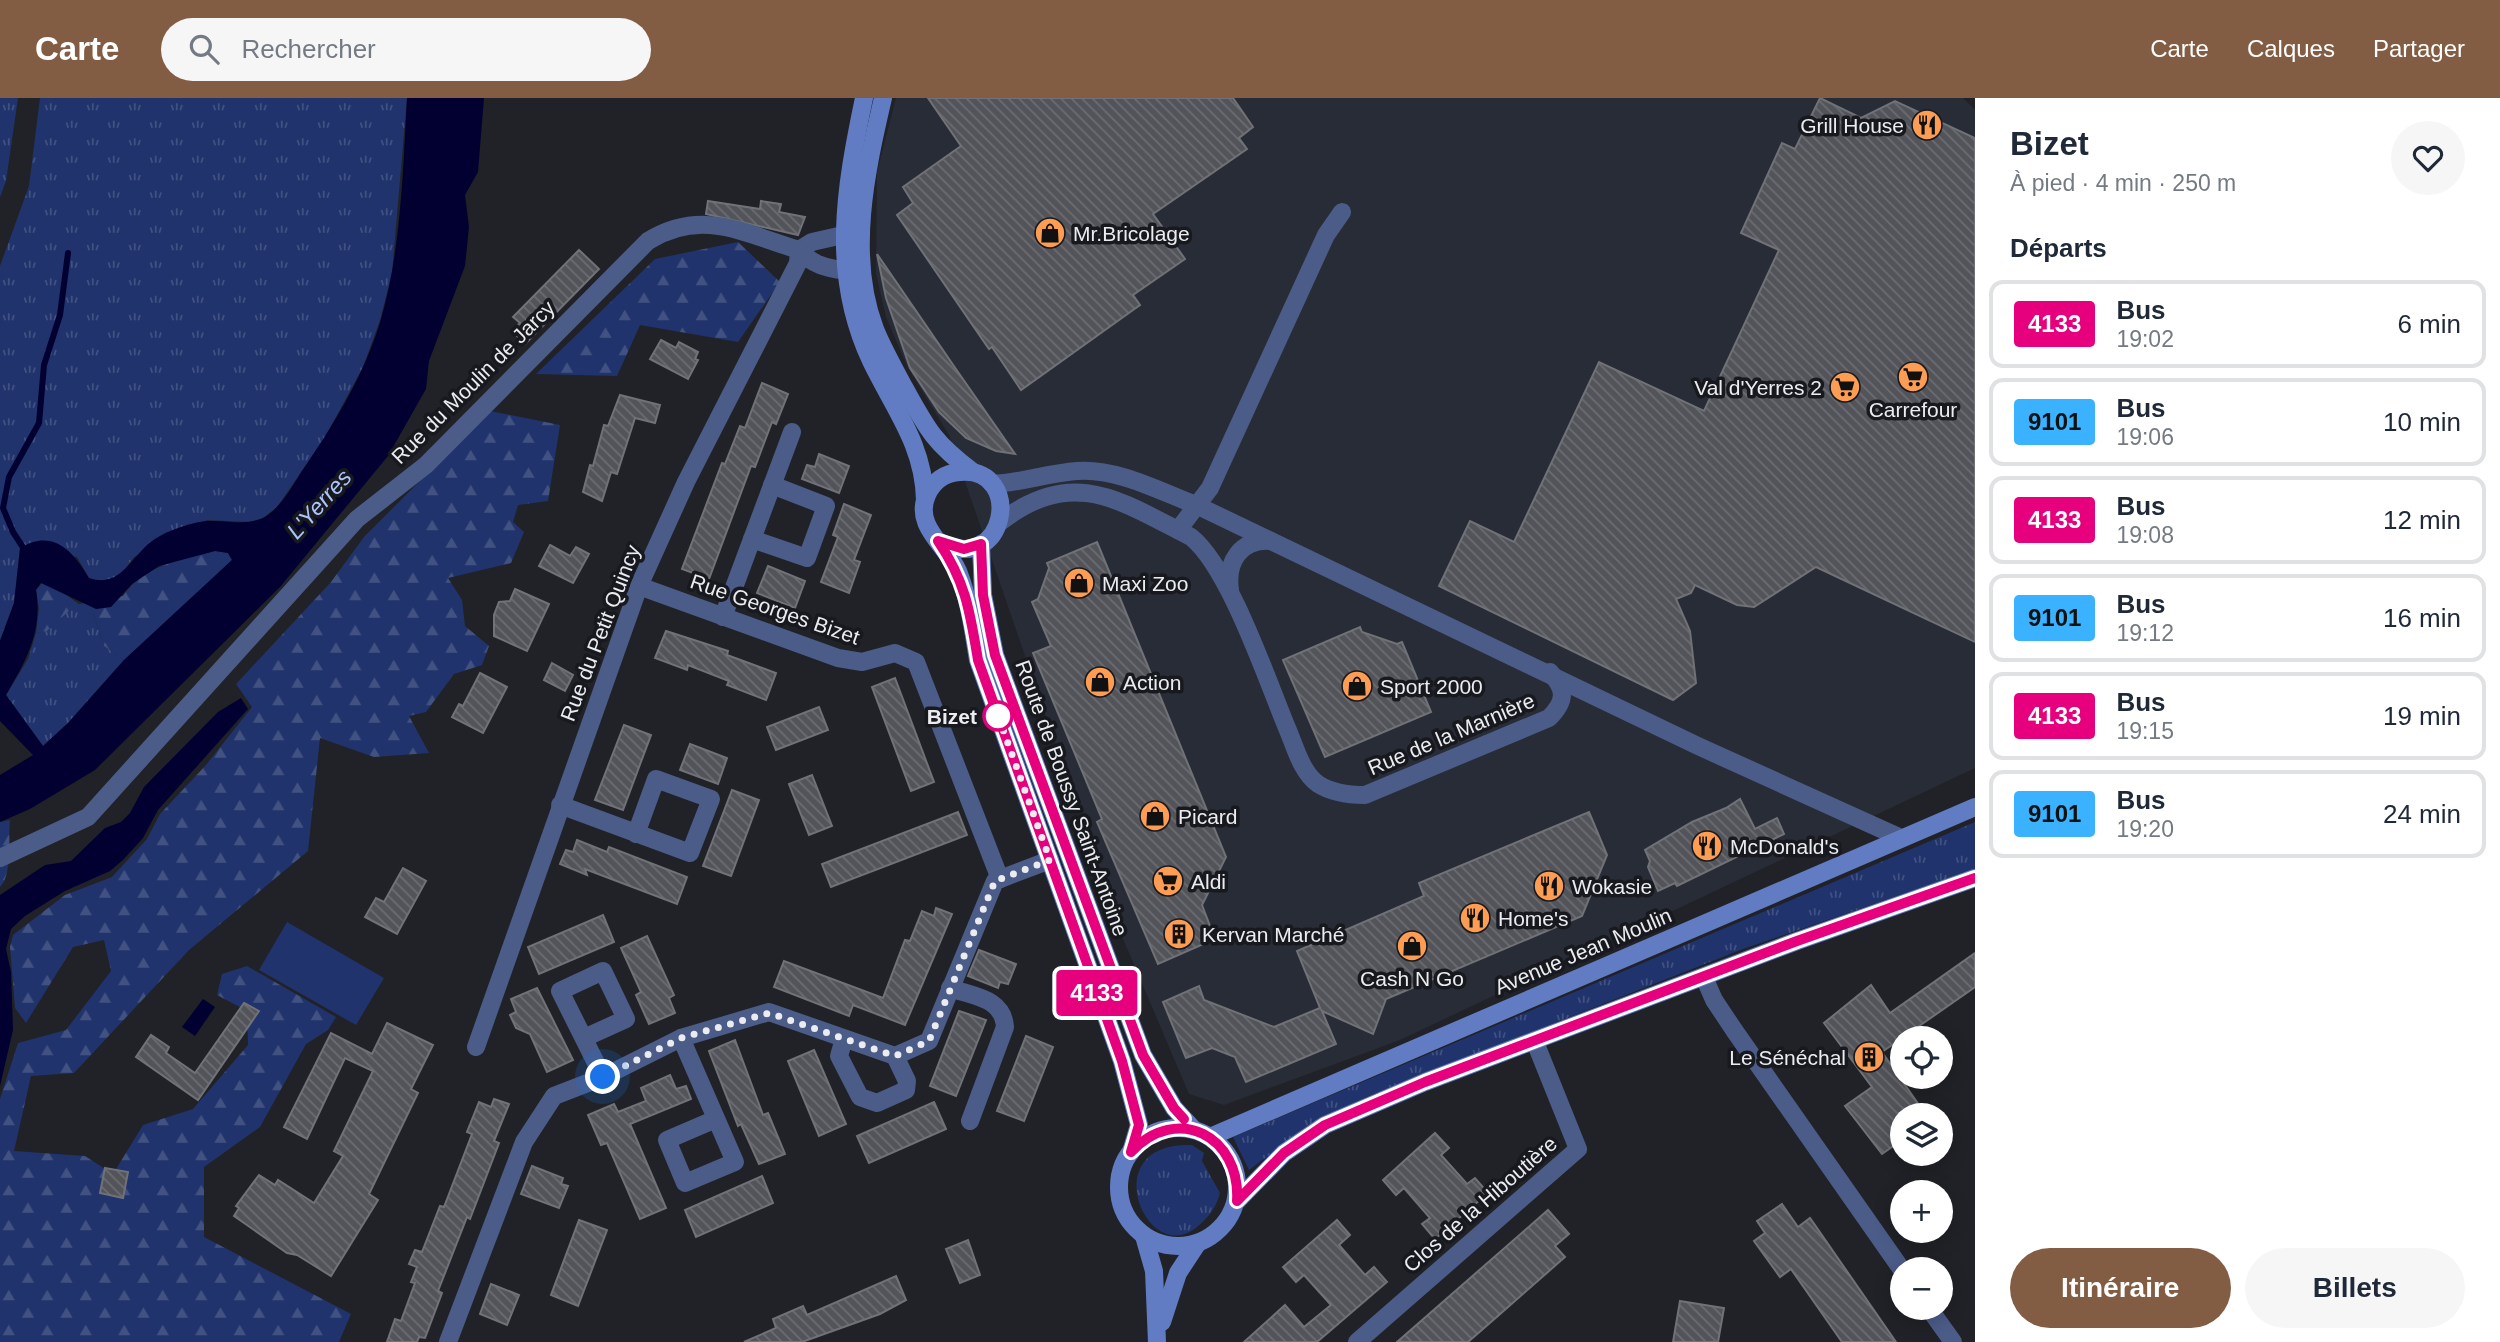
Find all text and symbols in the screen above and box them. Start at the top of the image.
search box [161,18,651,81]
text: Carte [35,30,119,67]
icon: search [185,30,223,68]
text: Rechercher [241,34,376,64]
text: Carte [2150,35,2209,62]
text: Calques [2247,35,2335,62]
text: Partager [2373,35,2465,62]
restaurant icon: Grill House [1910,108,1944,142]
place label: Grill House [1800,114,1904,137]
button: heart [2391,121,2465,195]
text: Bizet [2010,125,2089,162]
text: À pied · 4 min · 250 m [2010,170,2236,196]
shop icon: Mr.Bricolage [1033,216,1067,250]
place label: Mr.Bricolage [1073,222,1190,245]
text: Départs [2010,233,2107,263]
text: Bus [2116,295,2166,325]
street label: Rue du Moulin de Jarcy [387,296,559,468]
text: 6 min [2397,309,2461,339]
text: 4133 [2028,310,2081,337]
text: 19:02 [2116,326,2174,352]
supermarket icon: Carrefour [1896,360,1930,394]
supermarket icon: Val d'Yerres 2 [1828,370,1862,404]
place label: Val d'Yerres 2 [1694,376,1822,399]
text: Bus [2116,393,2166,423]
place label: Carrefour [1869,398,1957,421]
text: 10 min [2383,407,2461,437]
text: 9101 [2028,408,2081,435]
text: 19:06 [2116,424,2174,450]
water label: L'Yerres [281,464,357,544]
text: Bus [2116,491,2166,521]
text: 12 min [2383,505,2461,535]
text: 4133 [2028,506,2081,533]
text: 19:08 [2116,522,2174,548]
street label: Rue du Petit Quincy [556,541,644,724]
shop icon: Maxi Zoo [1062,566,1096,600]
street label: Rue Georges Bizet [687,569,863,649]
place label: Maxi Zoo [1102,572,1188,595]
text: Bus [2116,589,2166,619]
text: 16 min [2383,603,2461,633]
text: 9101 [2028,604,2081,631]
text: 19:12 [2116,620,2174,646]
street label: Route de Boussy Saint-Antoine [1011,657,1133,939]
shop icon: Action [1083,665,1117,699]
shop icon: Sport 2000 [1340,669,1374,703]
place label: Action [1123,671,1181,694]
place label: Sport 2000 [1380,675,1483,698]
text: Bus [2116,687,2166,717]
street label: Rue de la Marnière [1364,689,1538,779]
marker: Bizet [983,701,1013,731]
text: 19 min [2383,701,2461,731]
text: 4133 [2028,702,2081,729]
place label: Bizet [927,705,977,728]
text: 19:15 [2116,718,2174,744]
text: Bus [2116,785,2166,815]
shop icon: Picard [1138,799,1172,833]
text: 24 min [2383,799,2461,829]
text: 9101 [2028,800,2081,827]
place label: Picard [1178,805,1238,828]
text: 19:20 [2116,816,2174,842]
restaurant icon: McDonald's [1690,829,1724,863]
place label: McDonald's [1730,835,1839,858]
supermarket icon: Aldi [1151,864,1185,898]
restaurant icon: Wokasie [1532,869,1566,903]
place label: Aldi [1191,870,1226,893]
place label: Wokasie [1572,875,1652,898]
restaurant icon: Home's [1458,901,1492,935]
street label: Avenue Jean Moulin [1491,903,1675,999]
place label: Home's [1498,907,1569,930]
building icon: Kervan Marché [1162,917,1196,951]
place label: Kervan Marché [1202,923,1344,946]
shop icon: Cash N Go [1395,929,1429,963]
place label: Cash N Go [1360,967,1464,990]
line badge: 4133 [1048,970,1146,1016]
text: 4133 [1070,979,1124,1006]
map controls [1890,1026,1953,1320]
button: locate [1890,1026,1953,1089]
building icon: Le Sénéchal [1852,1040,1886,1074]
place label: Le Sénéchal [1729,1046,1846,1069]
your location [585,1059,620,1094]
button: layers [1890,1103,1953,1166]
street label: Clos de la Hiboutière [1399,1131,1561,1277]
button: + [1890,1180,1953,1243]
button: Itinéraire [2010,1248,2231,1328]
button: Billets [2245,1248,2465,1328]
button: − [1890,1257,1953,1320]

